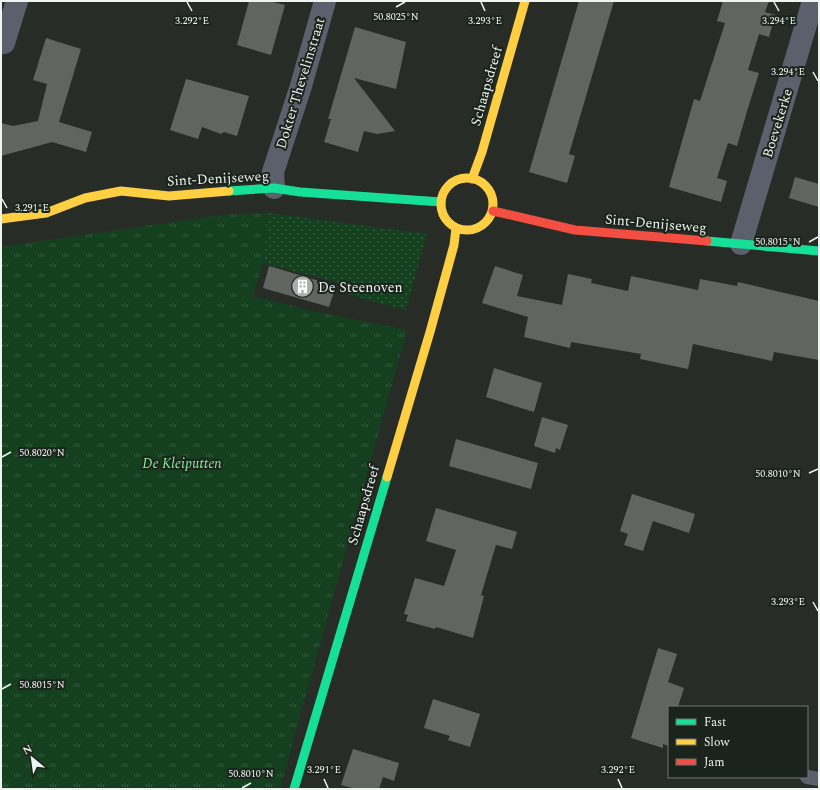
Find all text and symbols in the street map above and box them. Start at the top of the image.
text: 50.8025°N [373,9,419,25]
text: 3.292°E [175,13,209,29]
text: 3.293°E [468,13,502,29]
text: 3.294°E [762,13,796,29]
street label: Dokter Thevelinstraat [270,15,330,152]
street label: Schaapsdreef [465,43,508,128]
text: 3.294°E [771,64,805,80]
street label: Boevekerke [757,86,798,160]
street label: Sint-Denijseweg [166,165,270,192]
text: 3.291°E [15,200,49,216]
street label: Sint-Denijseweg [604,209,708,238]
text: 50.8015°N [755,234,801,250]
building icon: De Steenoven [289,274,315,300]
place label: De Steenoven [318,277,403,298]
text: 50.8020°N [19,445,65,461]
park label: De Kleiputten [142,453,222,474]
street label: Schaapsdreef [342,462,385,547]
text: 50.8010°N [755,466,801,482]
text: 3.293°E [771,594,805,610]
text: 50.8015°N [19,677,65,693]
legend [668,706,808,778]
text: Fast [704,713,726,732]
text: Slow [704,733,730,752]
north arrow [12,738,52,778]
text: N [19,740,35,759]
text: Jam [704,753,725,772]
text: 3.291°E [307,762,341,778]
text: 3.292°E [601,762,635,778]
text: 50.8010°N [228,766,274,782]

